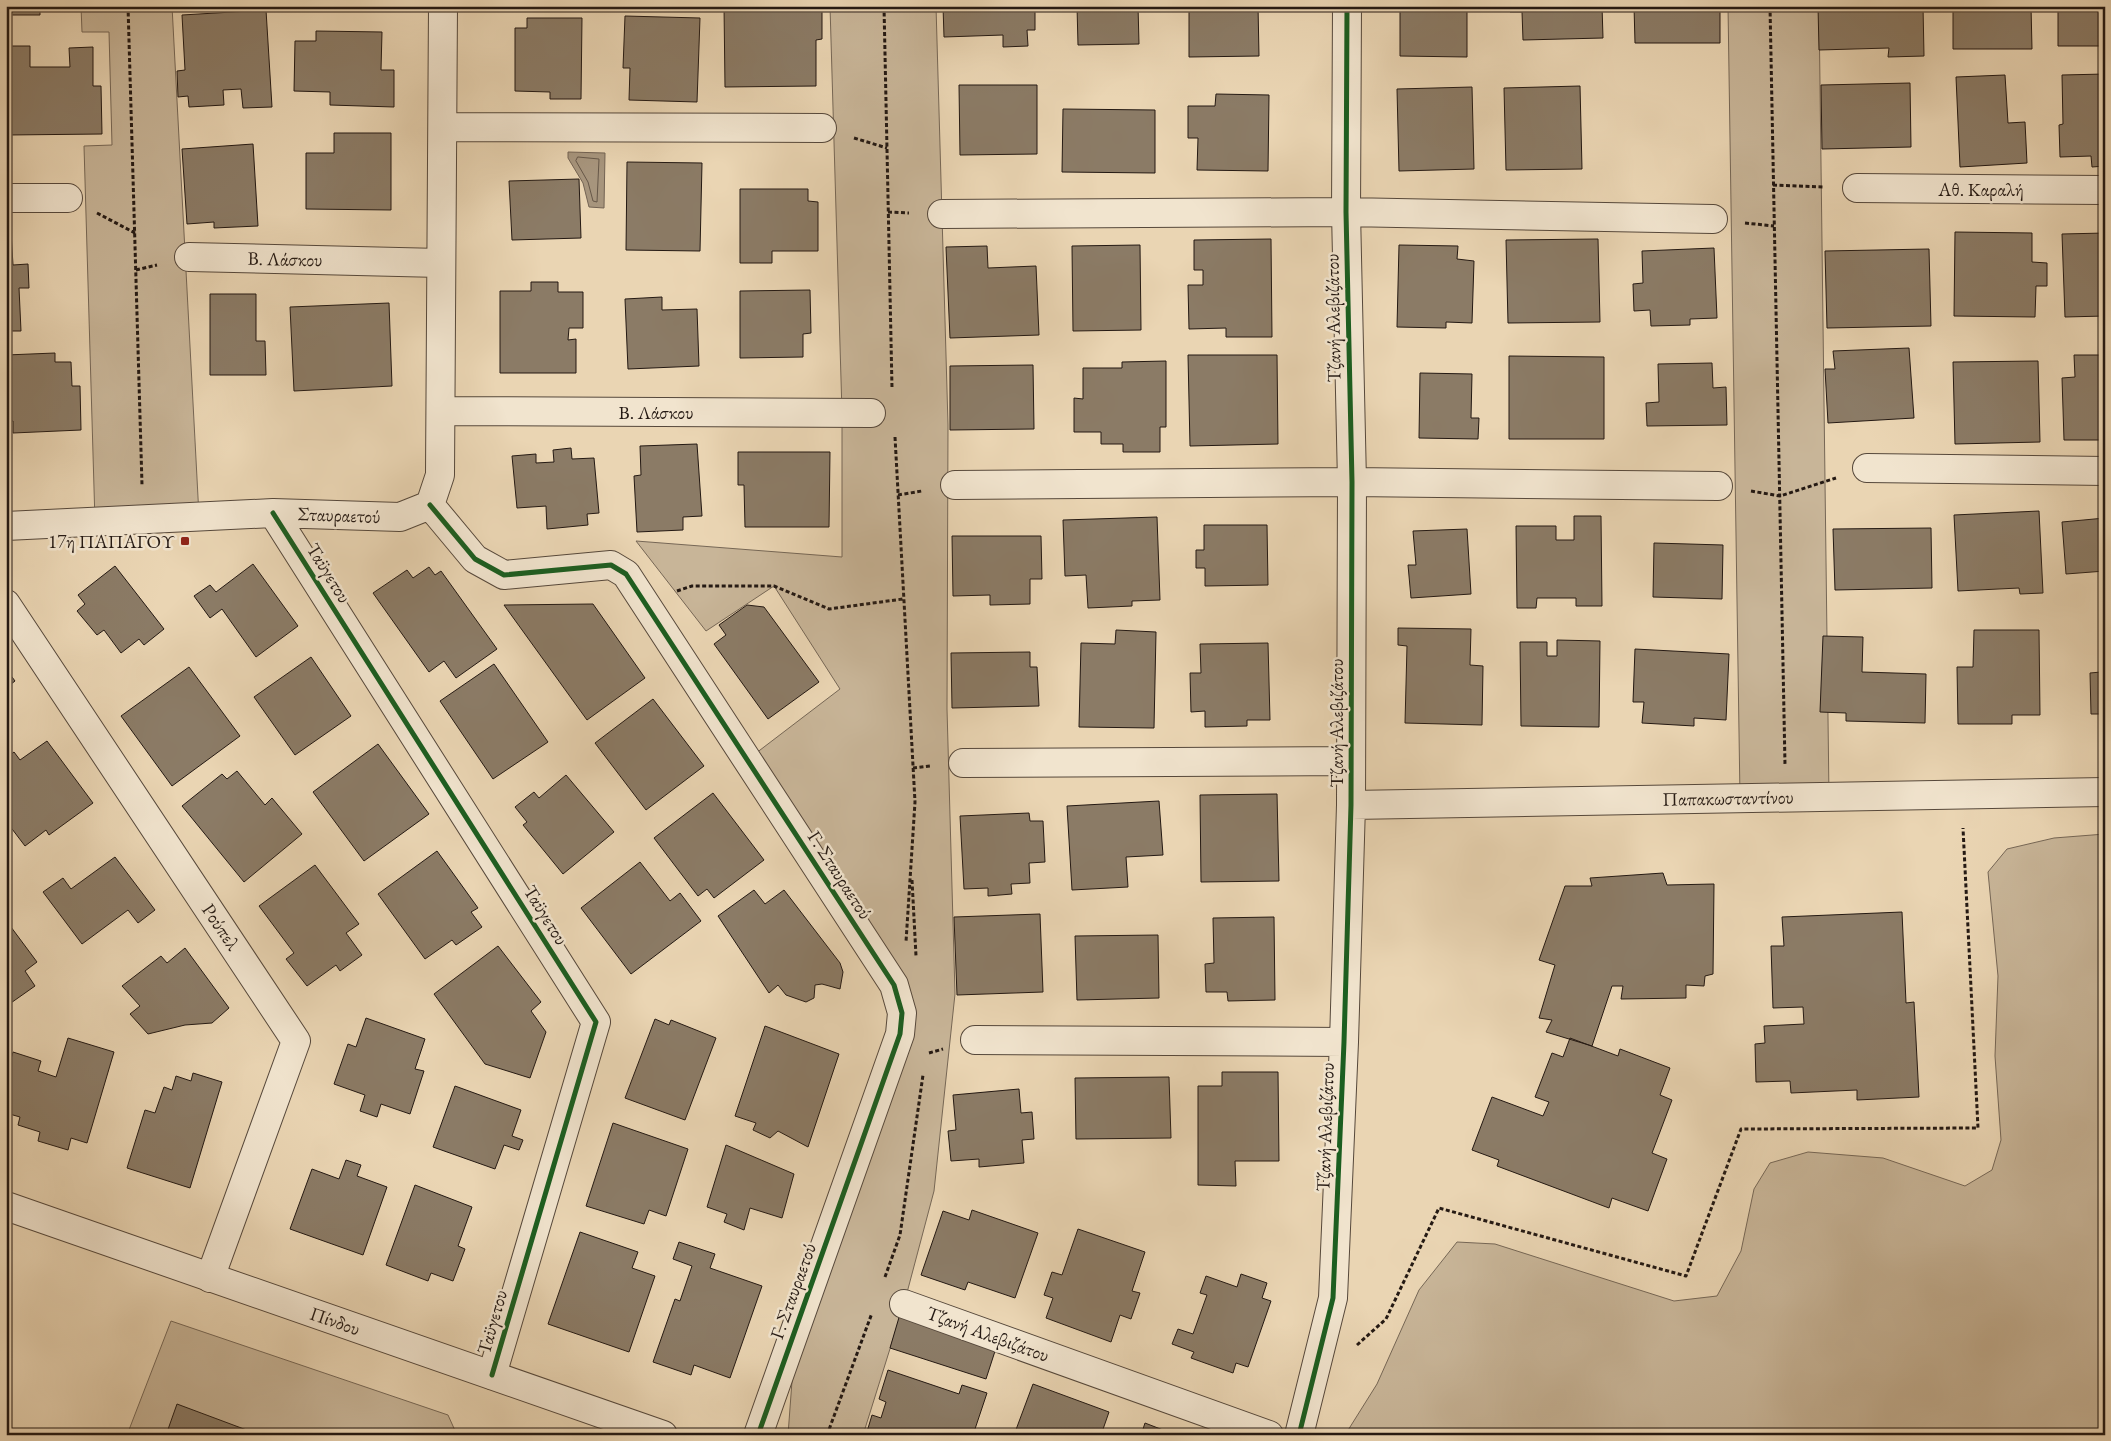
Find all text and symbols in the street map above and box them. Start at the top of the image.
street label: Αθ. Καραλή [1937,177,2024,202]
street label: Β. Λάσκου [247,246,323,272]
street label: Τζανή Αλεβιζάτου [1319,253,1347,383]
street label: Β. Λάσκου [619,400,693,425]
street label: Σταυραετού [297,501,381,529]
place label: 17η ΠΑΠΑΓΟΥ [48,529,175,554]
marker: 17η ΠΑΠΑΓΟΥ [179,535,191,547]
street label: Ταϋγετου [301,538,357,608]
street label: Τζανή Αλεβιζάτου [1324,659,1349,787]
street label: Παπακωσταντίνου [1662,784,1794,812]
street label: Γ. Σταυραετού [802,826,878,924]
street label: Ταϋγετου [518,880,574,950]
street label: Ρούπελ [196,899,246,955]
street label: Τζανή Αλεβιζάτου [1310,1062,1340,1192]
street label: Γ. Σταυραετού [764,1239,822,1343]
street label: Ταϋγετου [471,1287,513,1357]
street label: Τζανή Αλεβιζάτου [923,1300,1053,1368]
street label: Πίνδου [306,1301,364,1341]

